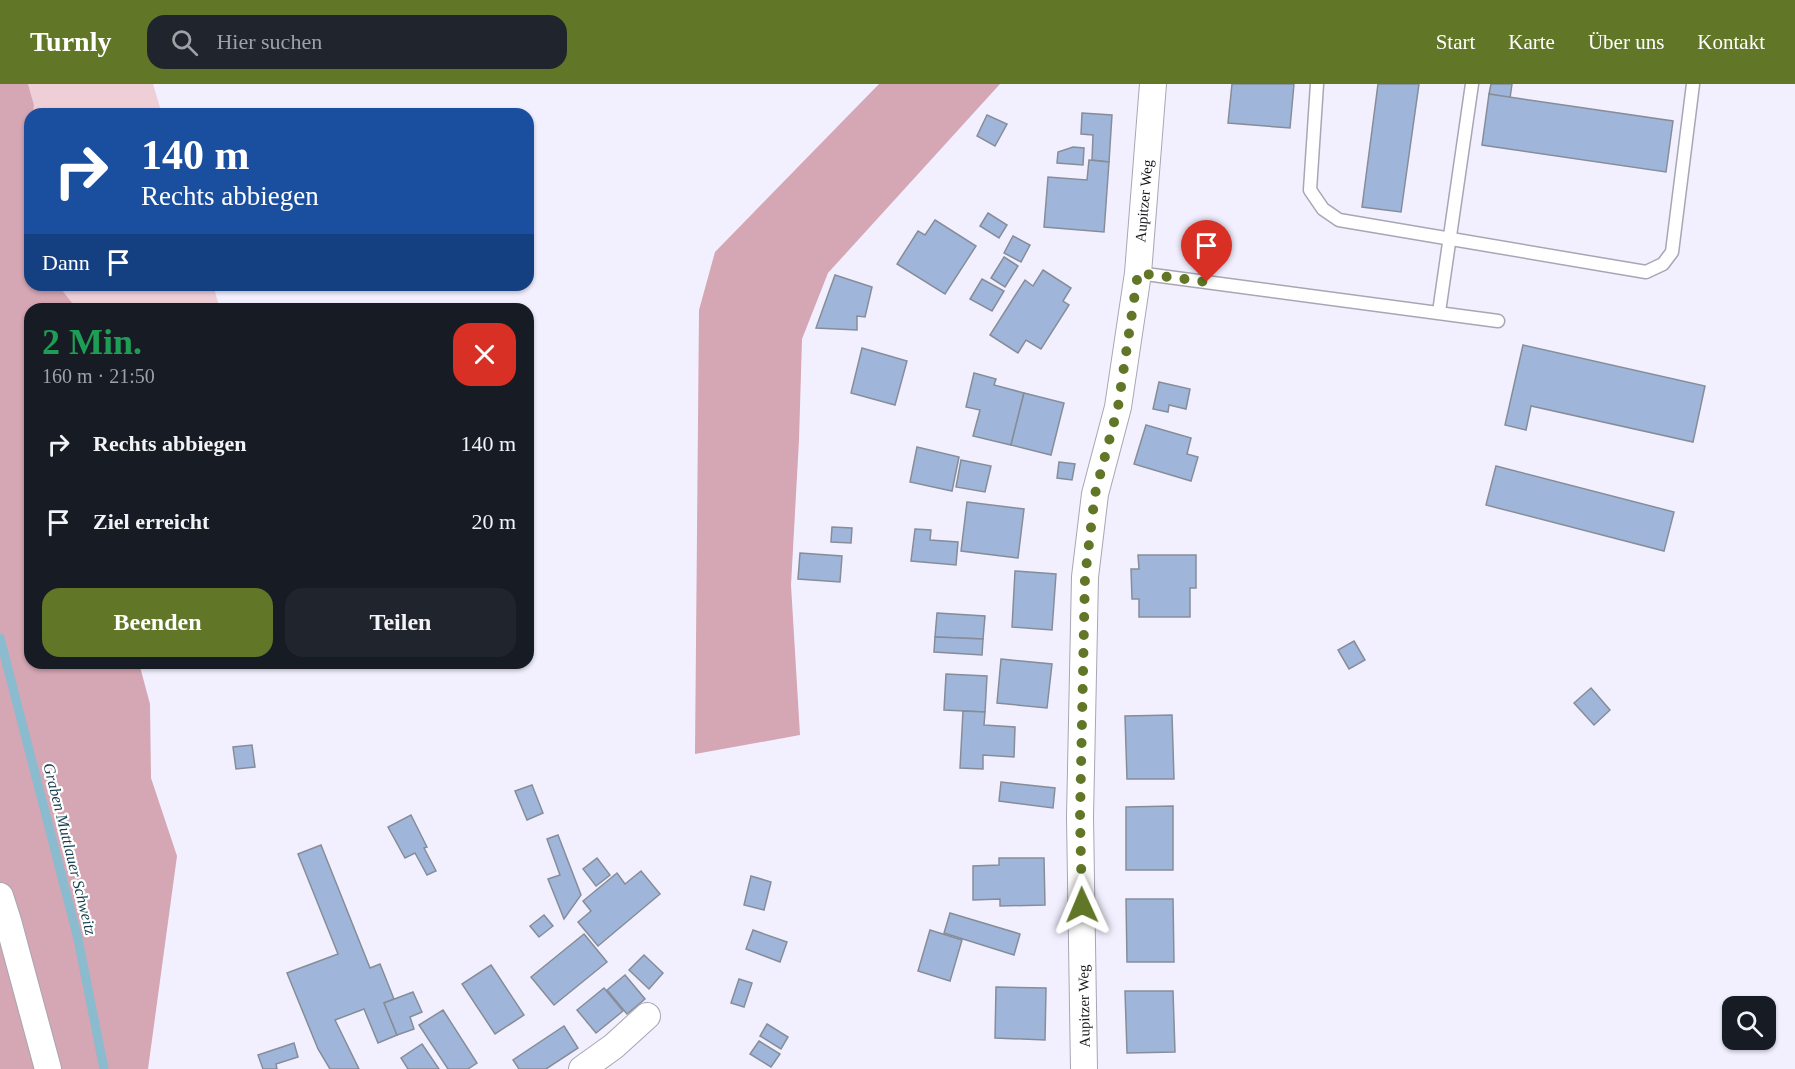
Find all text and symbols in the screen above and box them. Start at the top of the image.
search box [147,15,567,69]
text: Turnly [30,26,111,57]
icon: search [168,26,201,59]
text: Hier suchen [216,29,322,54]
text: Start [1436,30,1475,54]
text: Karte [1508,30,1555,54]
text: Über uns [1588,30,1664,54]
text: Kontakt [1697,30,1765,54]
icon: right [42,132,120,210]
text: 140 m [141,132,250,178]
street label: Aupitzer Weg [1132,158,1156,243]
text: Rechts abbiegen [141,181,319,211]
pin [1181,220,1232,282]
icon: arrive [1190,229,1223,262]
icon: arrive [102,246,135,279]
text: Dann [42,250,90,275]
text: 2 Min. [42,322,142,362]
button: close [453,323,516,386]
text: 160 m · 21:50 [42,365,155,387]
icon: right [42,428,75,461]
text: Rechts abbiegen [93,431,246,456]
text: 140 m [460,431,516,456]
icon: arrive [42,506,75,539]
text: Ziel erreicht [93,509,209,534]
text: 20 m [471,509,516,534]
button: Beenden [42,588,273,657]
button: Teilen [285,588,516,657]
water label: Graben Muttlauer Schweitz [40,761,100,938]
position arrow [1050,873,1114,937]
street label: Aupitzer Weg [1075,964,1093,1048]
map controls [1722,996,1776,1050]
button: search [1722,996,1776,1050]

